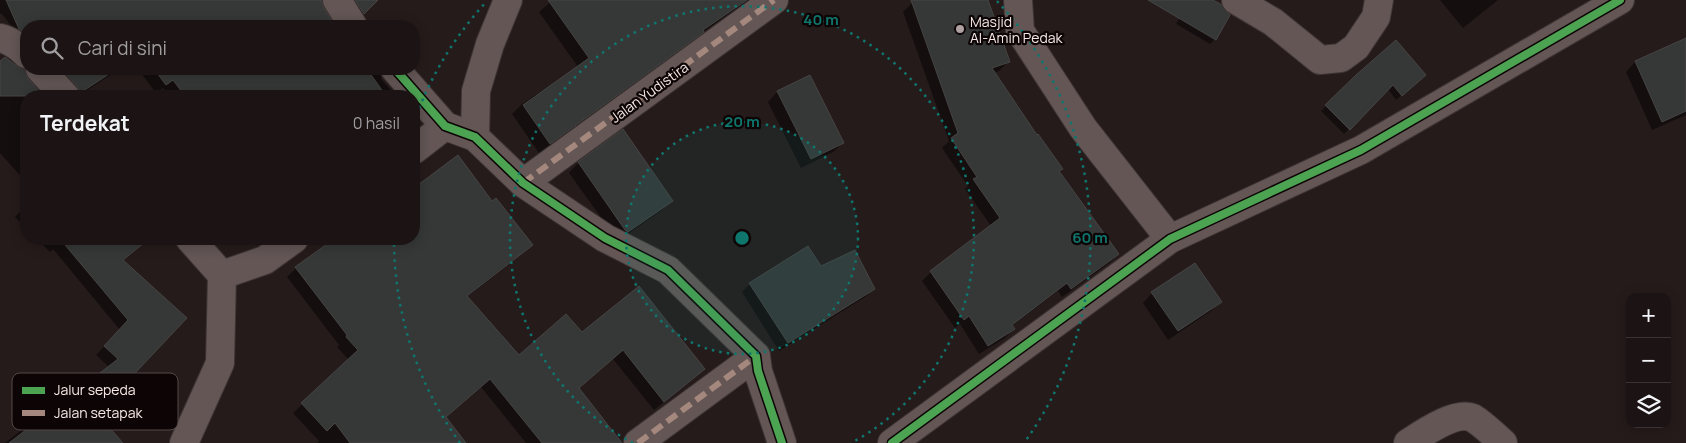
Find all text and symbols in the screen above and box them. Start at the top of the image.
text: 40 m [803,9,839,30]
place label: Masjid Al-Amin Pedak [970,12,1064,47]
search box [20,20,420,75]
marker: Masjid Al-Amin Pedak [954,23,966,35]
icon: search [38,34,66,62]
text: Cari di sini [78,35,167,61]
street label: Jalan Yudistira [606,57,692,127]
text: Terdekat [40,109,130,137]
text: 20 m [724,111,760,132]
text: 0 hasil [353,112,400,134]
text: 60 m [1072,227,1108,248]
centre of rings [733,229,751,247]
map controls [1626,293,1671,428]
button: + [1626,293,1671,338]
button: − [1626,338,1671,383]
legend [12,373,178,430]
text: Jalur sepeda [54,380,136,399]
button: layers [1626,383,1671,428]
text: Jalan setapak [54,403,143,422]

